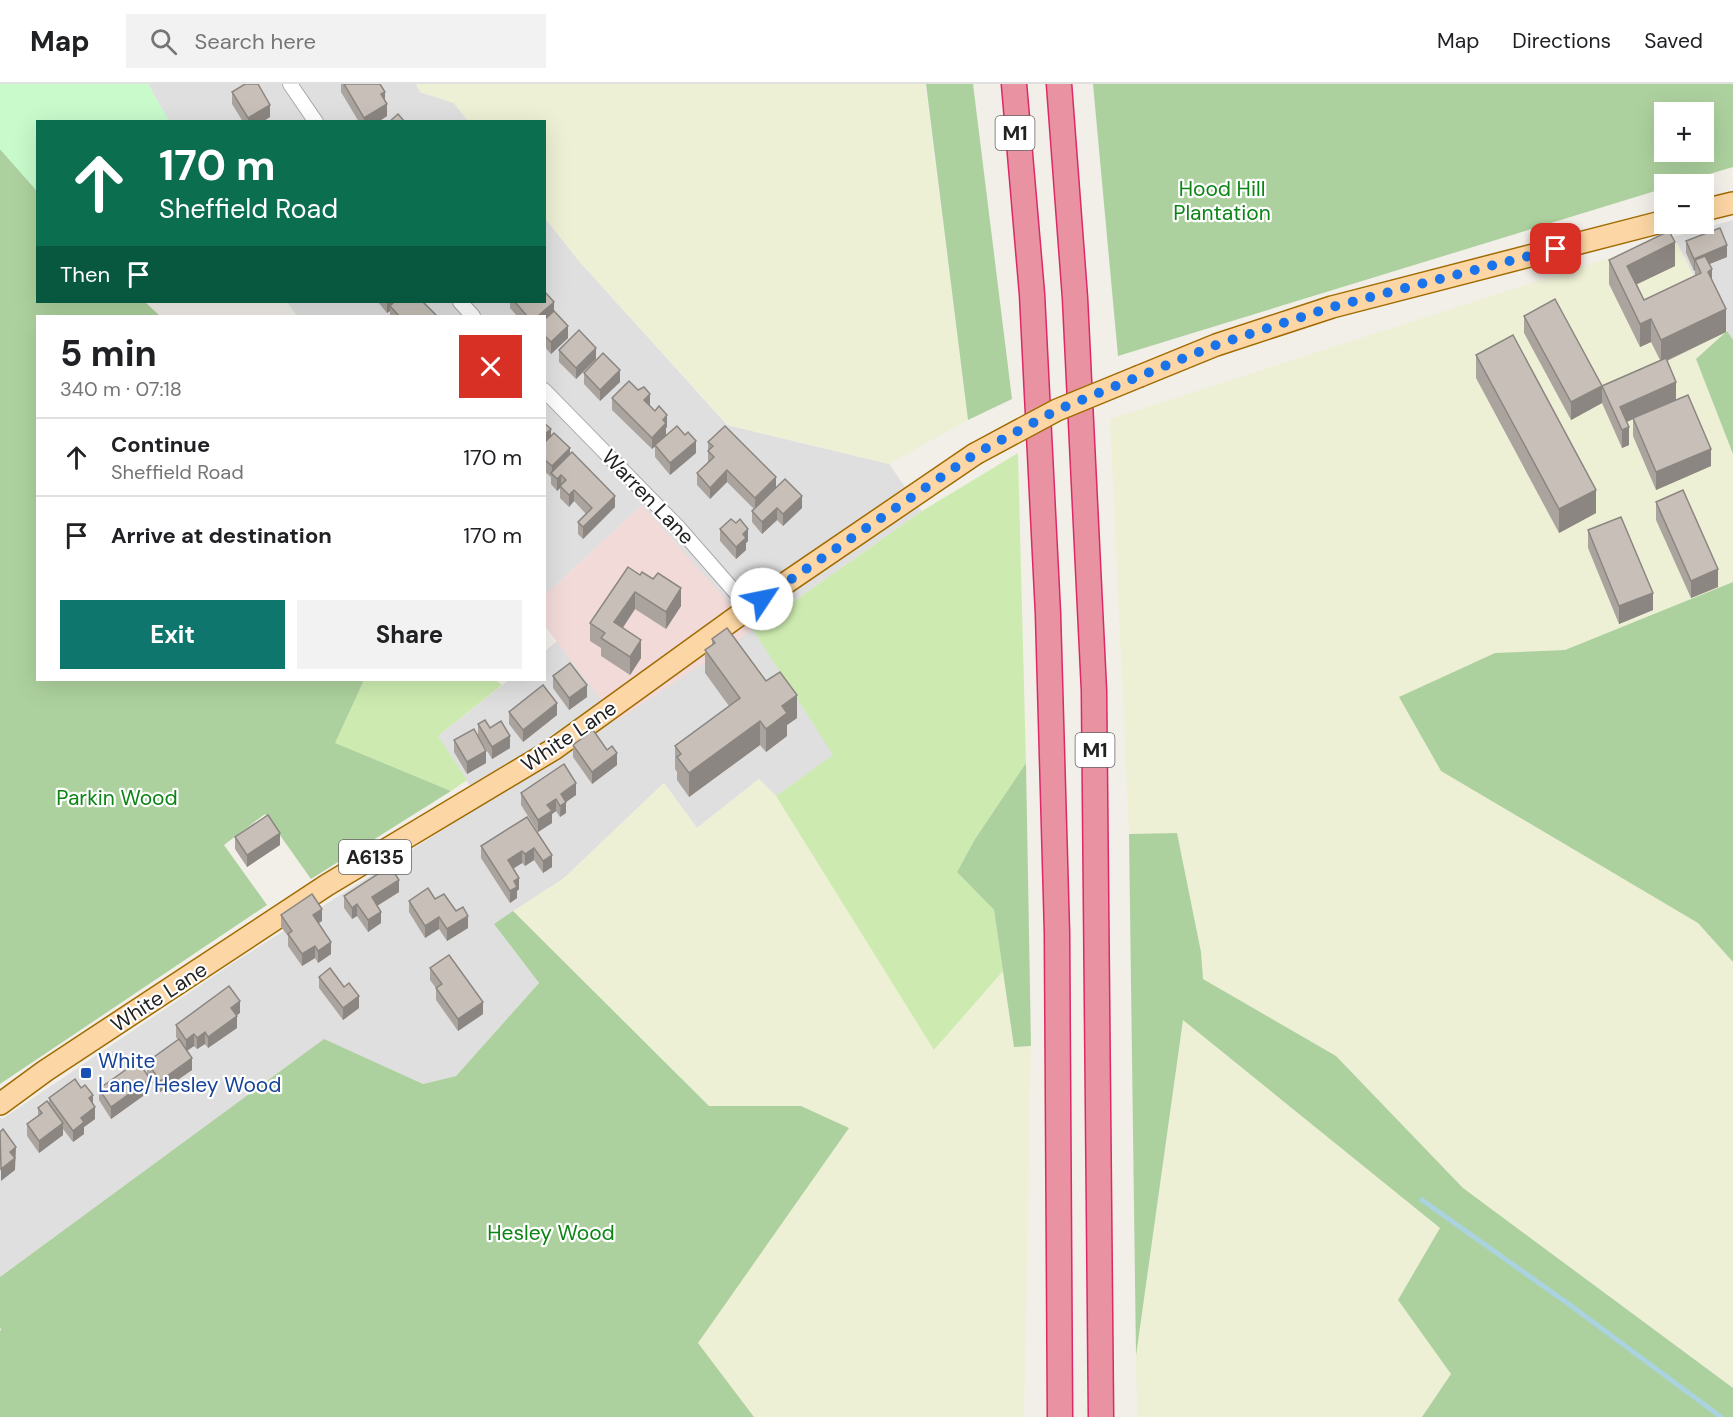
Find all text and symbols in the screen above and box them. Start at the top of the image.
search box [126,14,546,68]
text: Map [30,23,90,60]
icon: search [147,25,180,58]
text: Search here [195,27,316,56]
text: Map [1437,27,1479,55]
text: Directions [1512,27,1611,55]
text: Saved [1644,27,1703,55]
map controls [1654,102,1714,234]
button: + [1654,102,1714,162]
road number: M1 [996,116,1034,150]
text: 170 m [159,138,276,193]
icon: ahead [60,144,138,222]
button: − [1654,174,1714,234]
park label: Hood Hill Plantation [1173,175,1271,227]
text: Sheffield Road [159,191,338,226]
pin [1530,223,1581,274]
icon: arrive [1539,232,1572,265]
icon: arrive [122,258,155,291]
text: Then [60,260,110,289]
text: 5 min [60,330,157,377]
button: close [459,335,522,398]
text: 340 m · 07:18 [60,376,182,402]
text: Continue [111,430,210,459]
icon: ahead [60,441,93,474]
text: 170 m [463,443,522,472]
street label: Warren Lane [596,443,700,551]
text: Sheffield Road [111,459,244,485]
icon: arrive [60,519,93,552]
text: Arrive at destination [111,521,332,550]
text: 170 m [463,521,522,550]
position arrow [730,567,794,631]
button: Exit [60,600,285,669]
button: Share [297,600,522,669]
street label: White Lane [516,694,622,778]
road number: M1 [1076,733,1114,767]
park label: Parkin Wood [56,784,178,812]
road number: A6135 [339,840,411,874]
street label: White Lane [106,955,213,1039]
place label: White Lane/Hesley Wood [98,1047,281,1099]
marker: White Lane/Hesley Wood [79,1066,93,1080]
park label: Hesley Wood [487,1219,615,1247]

